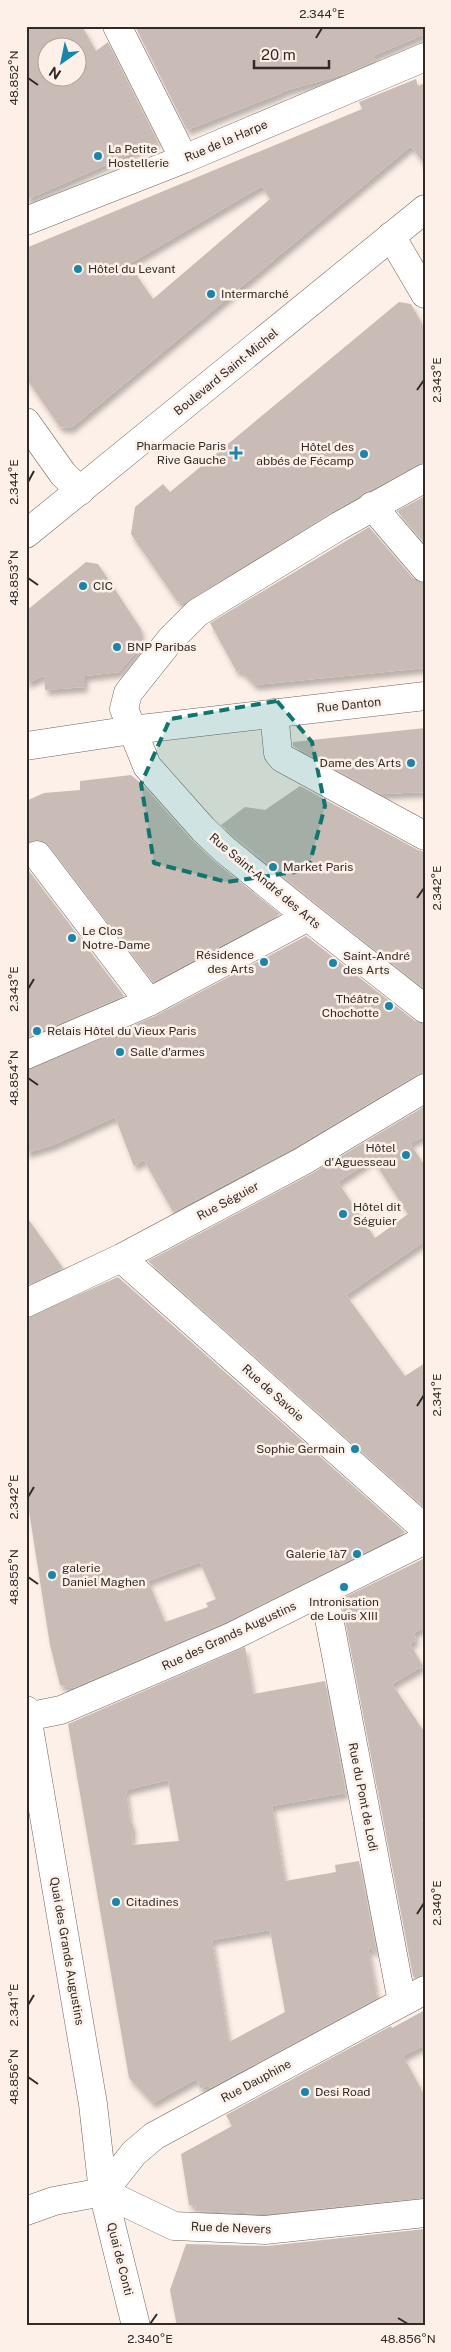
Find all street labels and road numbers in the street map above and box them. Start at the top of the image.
street label: Rue de la Harpe [182,117,270,165]
street label: Boulevard Saint-Michel [171,325,281,418]
street label: Rue Danton [316,695,382,715]
street label: Rue Saint-André des Arts [207,830,323,932]
street label: Rue Séguier [195,1179,262,1223]
street label: Rue de Savoie [239,1362,307,1424]
street label: Rue des Grands Augustins [160,1599,298,1673]
street label: Rue du Pont de Lodi [346,1741,380,1853]
street label: Quai des Grands Augustins [47,1876,87,2026]
street label: Rue Dauphine [219,2057,294,2105]
street label: Rue de Nevers [191,2220,271,2236]
street label: Quai de Conti [104,2221,136,2297]

